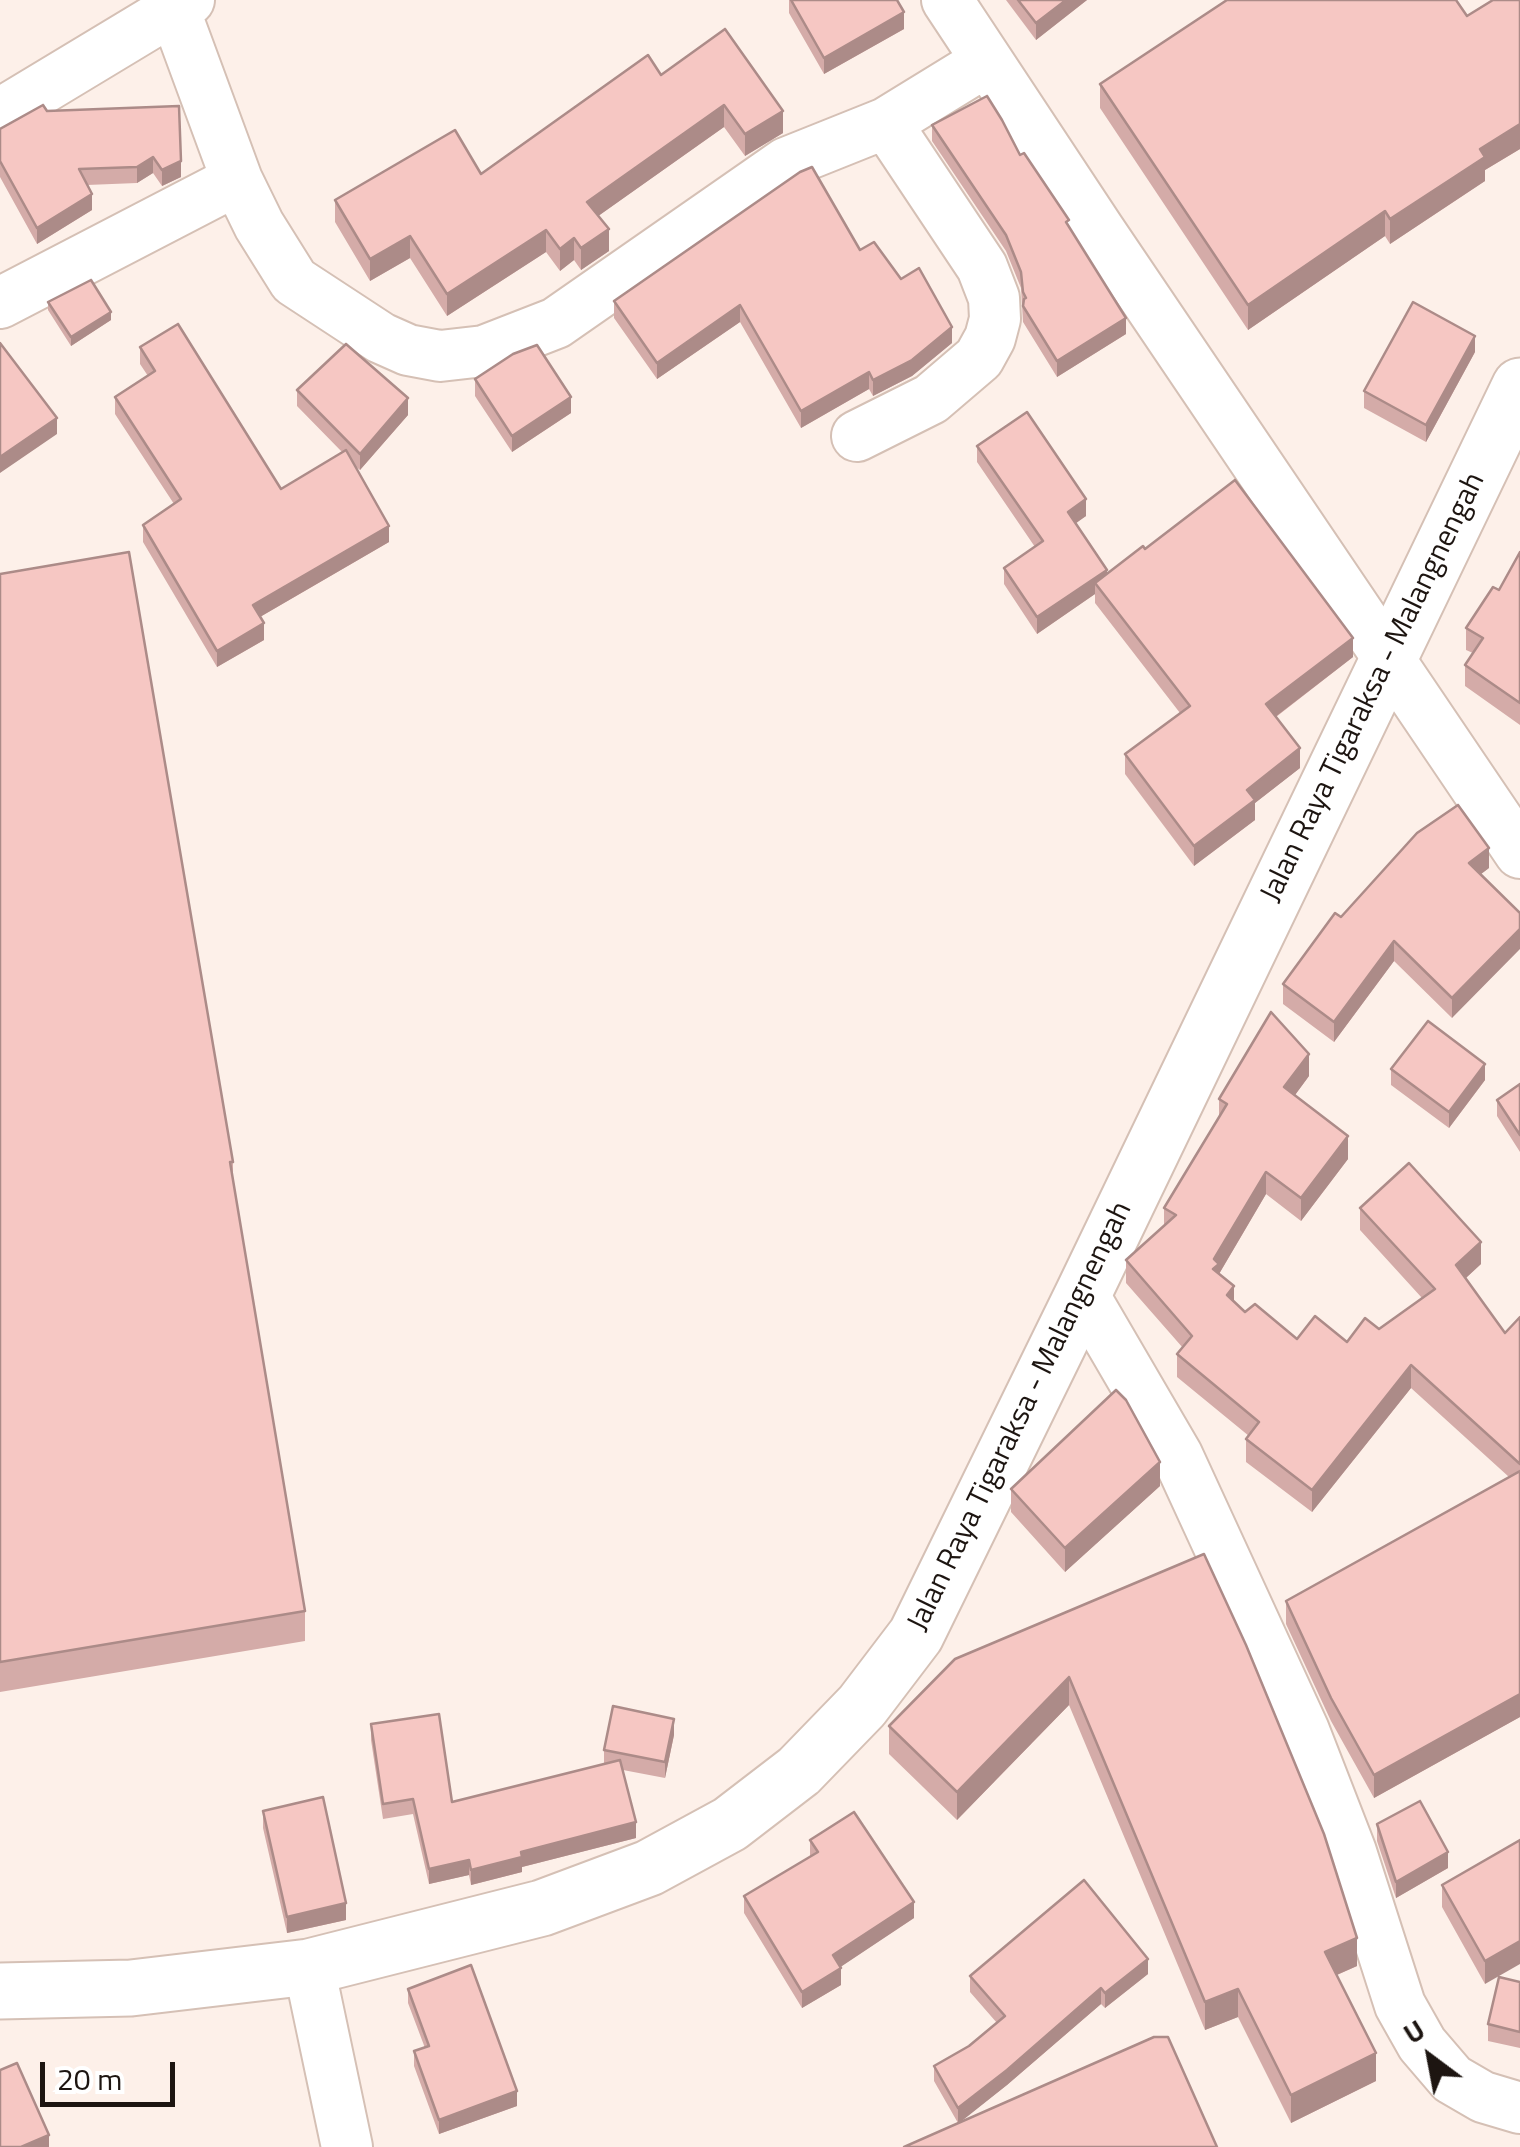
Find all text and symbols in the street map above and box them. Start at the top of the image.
street label: Jalan Raya Tigaraksa - Malangnengah [1254,467,1494,909]
street label: Jalan Raya Tigaraksa - Malangnengah [901,1196,1141,1638]
north arrow [1380,2007,1480,2107]
text: U [1395,2008,1433,2054]
scale bar [45,2042,180,2104]
text: 20 m [57,2056,122,2102]

